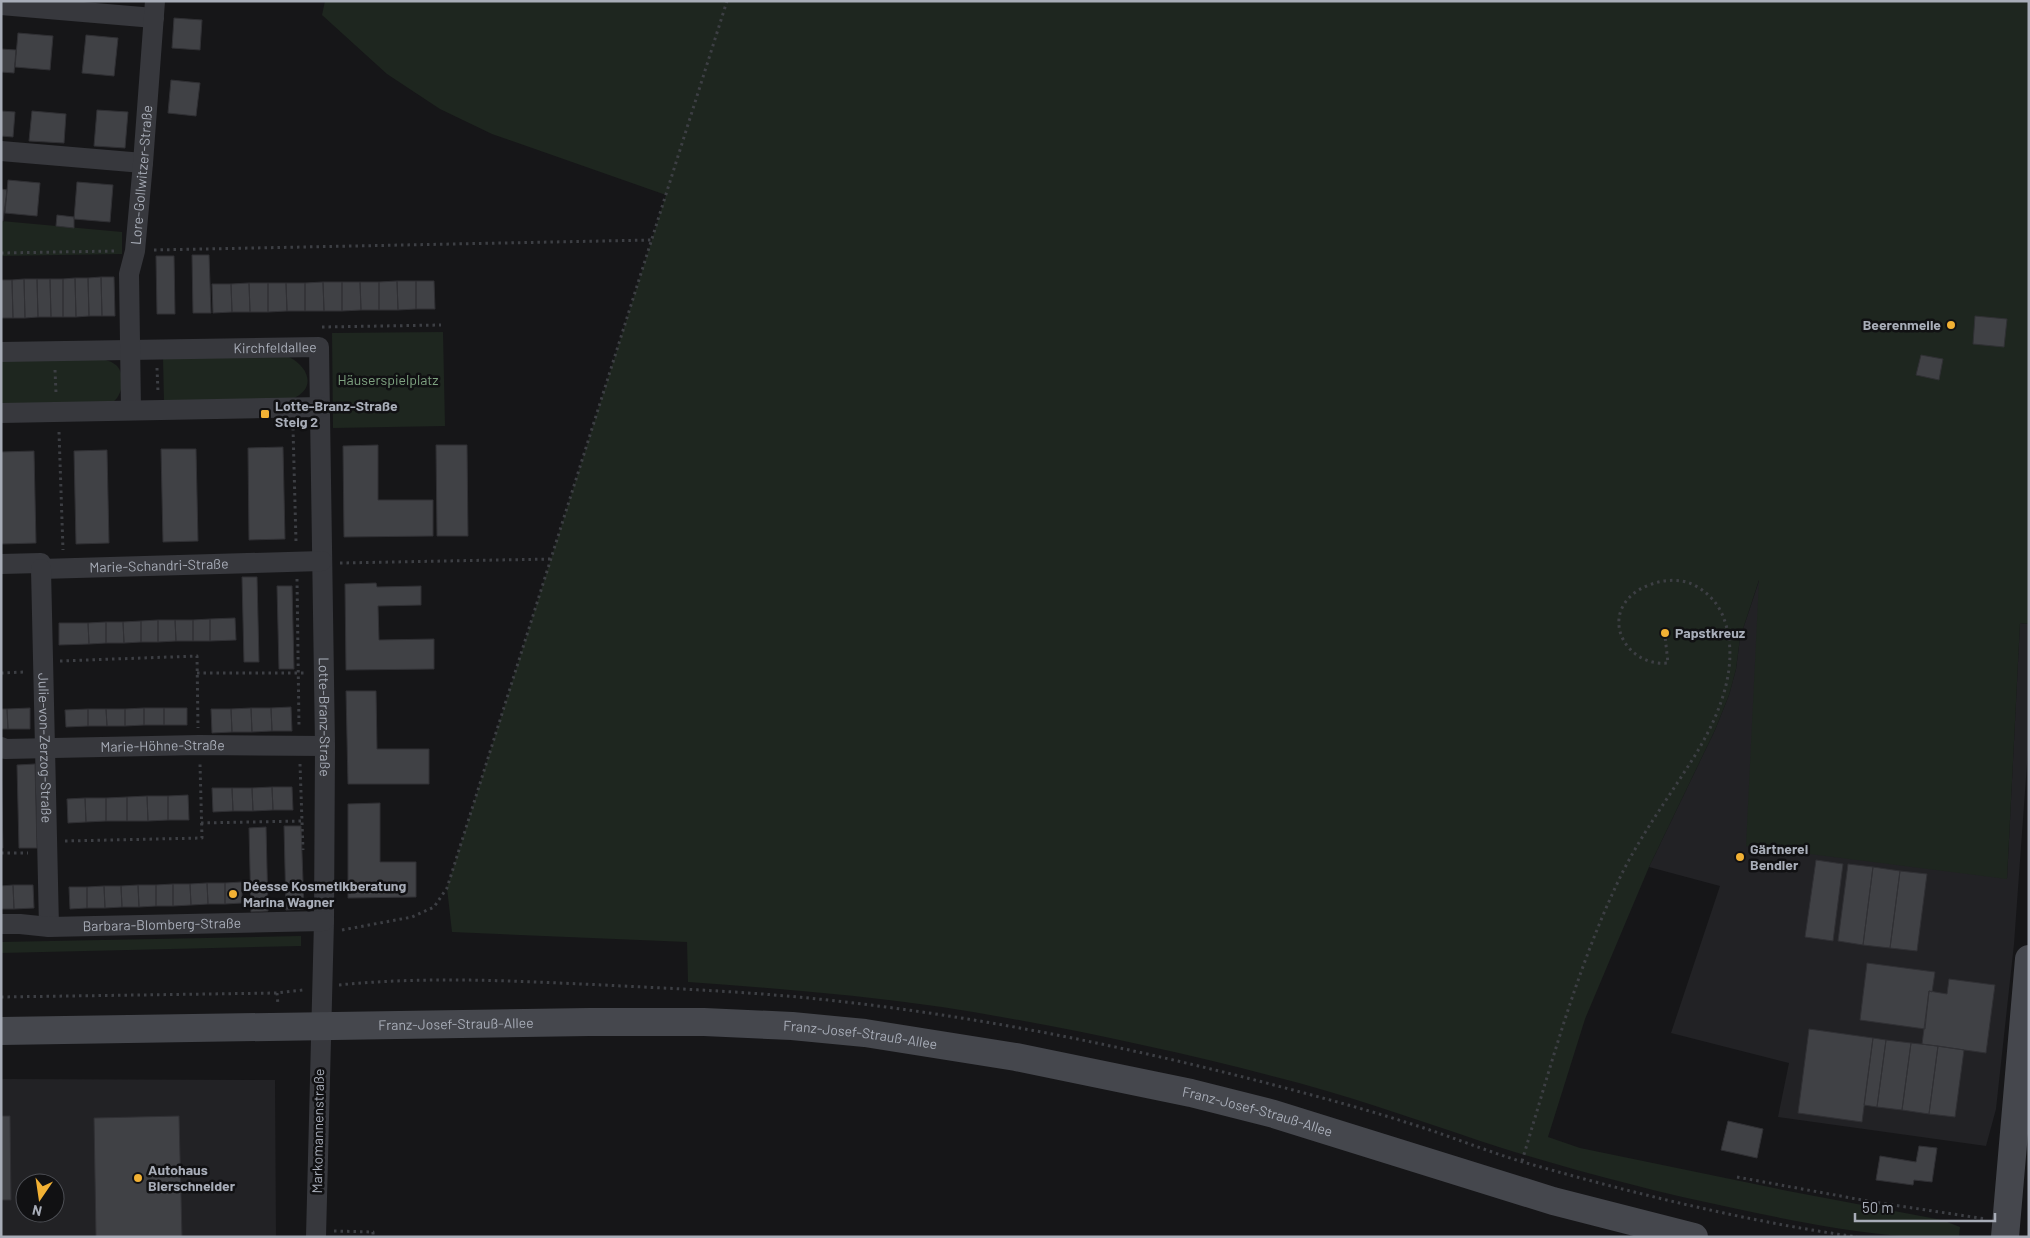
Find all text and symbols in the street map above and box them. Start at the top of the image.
street label: Lore-Gollwitzer-Straße [127,105,155,246]
place label: Beerenmeile [1863,316,1941,333]
marker: Beerenmeile [1945,319,1957,331]
street label: Kirchfeldallee [233,338,317,356]
park label: Häuserspielplatz [337,371,439,388]
place label: Lotte-Branz-Straße Steig 2 [275,397,398,430]
marker: Lotte-Branz-Straße Steig 2 [259,408,271,420]
street label: Marie-Schandri-Straße [89,555,229,576]
place label: Papstkreuz [1675,624,1746,641]
marker: Papstkreuz [1659,627,1671,639]
street label: Lotte-Branz-Straße [316,657,334,777]
street label: Julie-von-Zerzog-Straße [35,673,56,823]
street label: Marie-Höhne-Straße [100,736,225,755]
place label: Gärtnerei Bendler [1750,840,1808,873]
marker: Gärtnerei Bendler [1734,851,1746,863]
place label: Déesse Kosmetikberatung Marina Wagner [243,877,406,910]
marker: Déesse Kosmetikberatung Marina Wagner [227,888,239,900]
street label: Barbara-Blomberg-Straße [82,914,241,934]
street label: Franz-Josef-Strauß-Allee [378,1014,534,1033]
street label: Franz-Josef-Strauß-Allee [783,1017,939,1052]
street label: Markomannenstraße [308,1069,327,1193]
street label: Franz-Josef-Strauß-Allee [1181,1082,1335,1140]
place label: Autohaus Bierschneider [148,1161,236,1194]
marker: Autohaus Bierschneider [132,1172,144,1184]
north arrow [15,1173,65,1223]
scale bar [1855,1190,1995,1222]
text: 50 m [1862,1198,1894,1216]
text: N [31,1202,43,1220]

